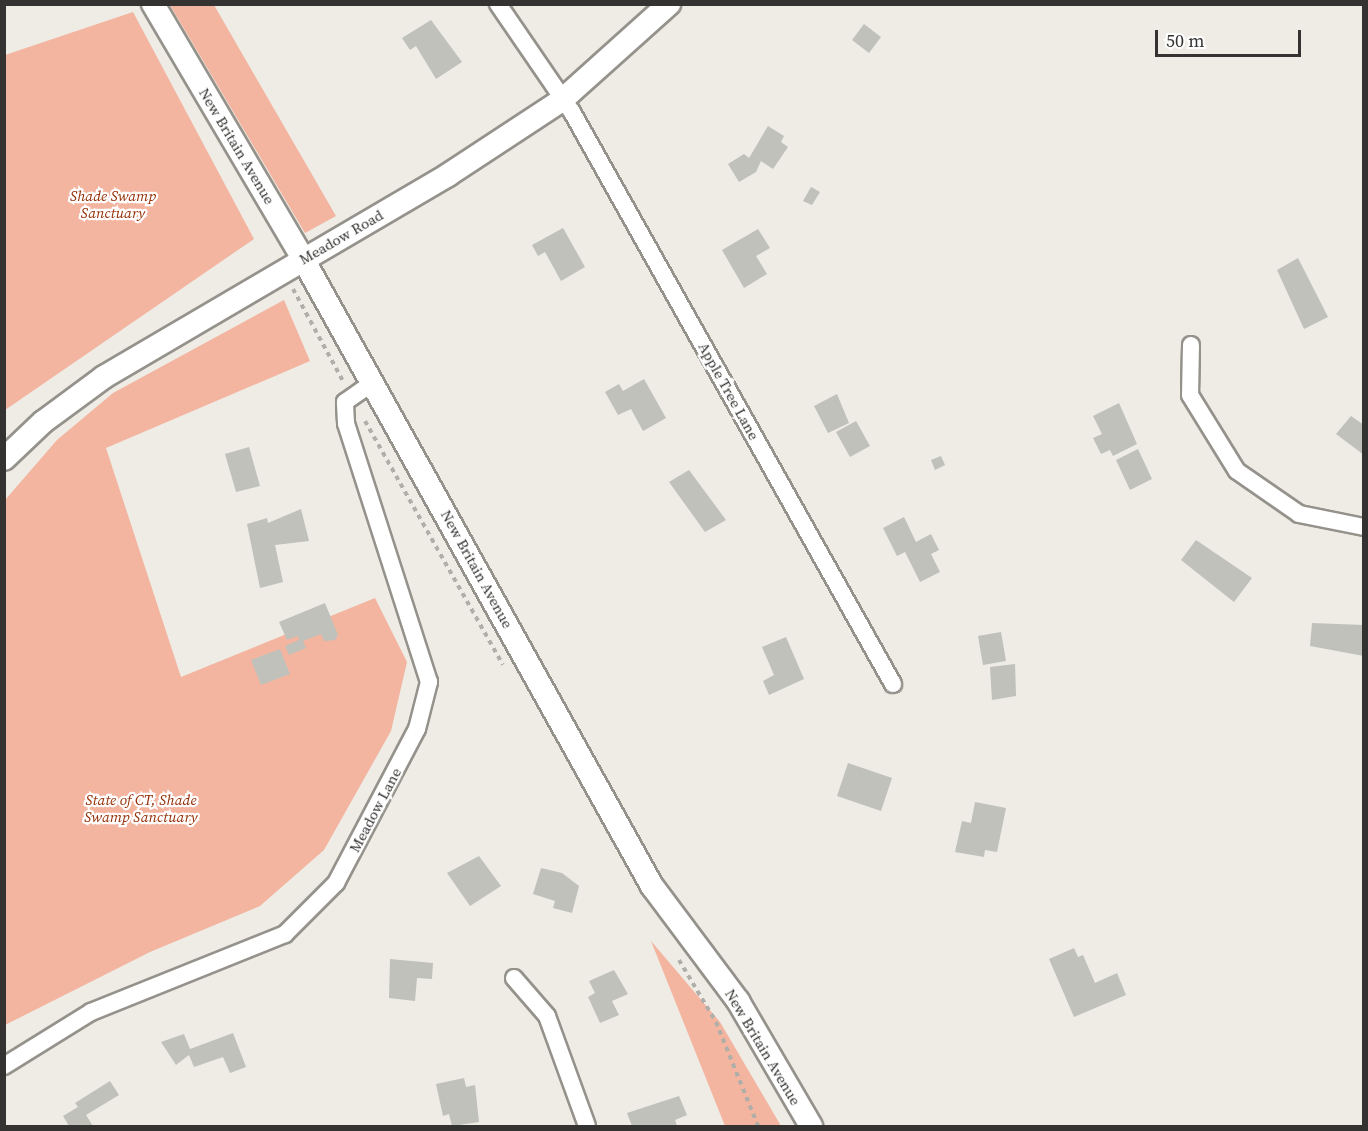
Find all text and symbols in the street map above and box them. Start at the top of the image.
scale bar [1158,18,1304,56]
text: 50 m [1166,28,1204,53]
street label: New Britain Avenue [195,85,279,207]
park label: Shade Swamp Sanctuary [70,186,156,221]
street label: Meadow Road [296,206,386,268]
street label: Apple Tree Lane [695,339,763,443]
street label: New Britain Avenue [437,507,517,631]
street label: Meadow Lane [345,765,405,855]
park label: State of CT, Shade Swamp Sanctuary [84,790,198,825]
street label: New Britain Avenue [721,986,805,1108]

